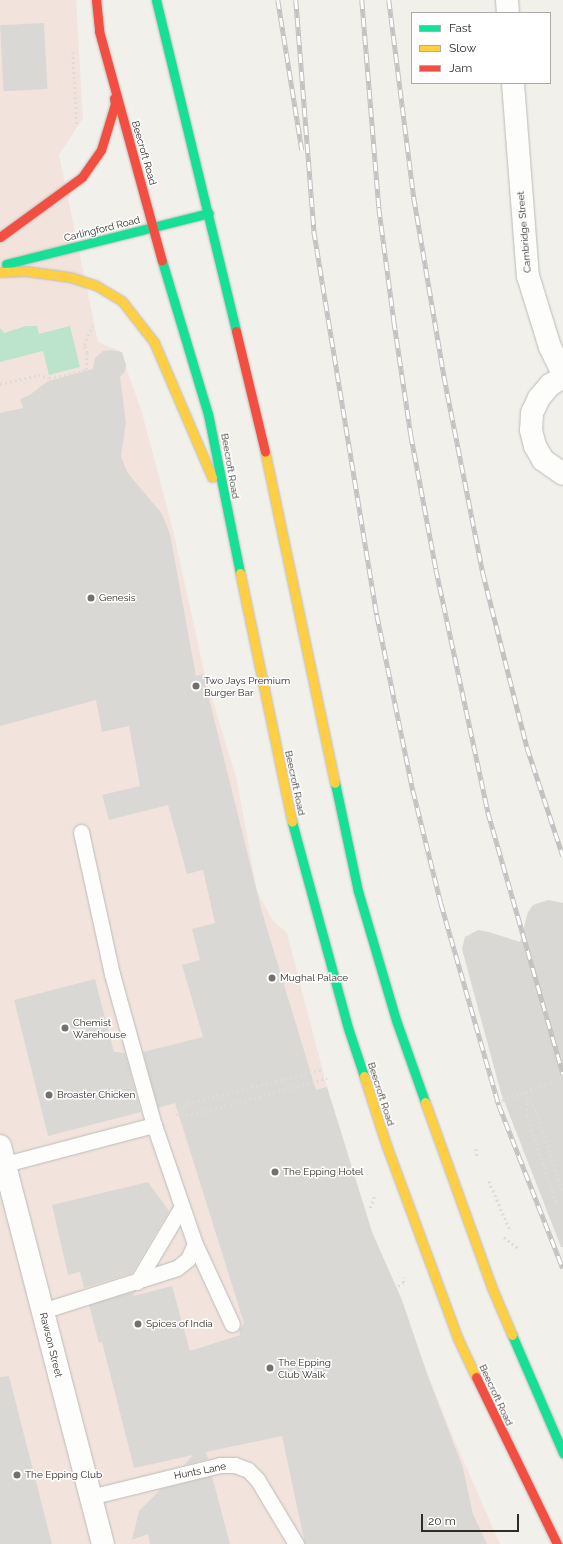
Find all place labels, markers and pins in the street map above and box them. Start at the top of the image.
place label: Genesis [99,592,136,604]
marker: Genesis [86,593,96,603]
place label: Two Jays Premium Burger Bar [204,674,290,698]
marker: Two Jays Premium Burger Bar [191,681,201,691]
place label: Mughal Palace [280,972,349,984]
marker: Mughal Palace [267,973,277,983]
place label: Chemist Warehouse [73,1016,126,1040]
marker: Chemist Warehouse [60,1023,70,1033]
place label: Broaster Chicken [57,1089,136,1101]
marker: Broaster Chicken [44,1090,54,1100]
place label: The Epping Hotel [283,1166,363,1178]
marker: The Epping Hotel [270,1167,280,1177]
place label: Spices of India [146,1318,213,1330]
marker: Spices of India [133,1319,143,1329]
place label: The Epping Club Walk [278,1356,331,1380]
marker: The Epping Club Walk [265,1363,275,1373]
place label: The Epping Club [25,1469,102,1481]
marker: The Epping Club [12,1470,22,1480]

